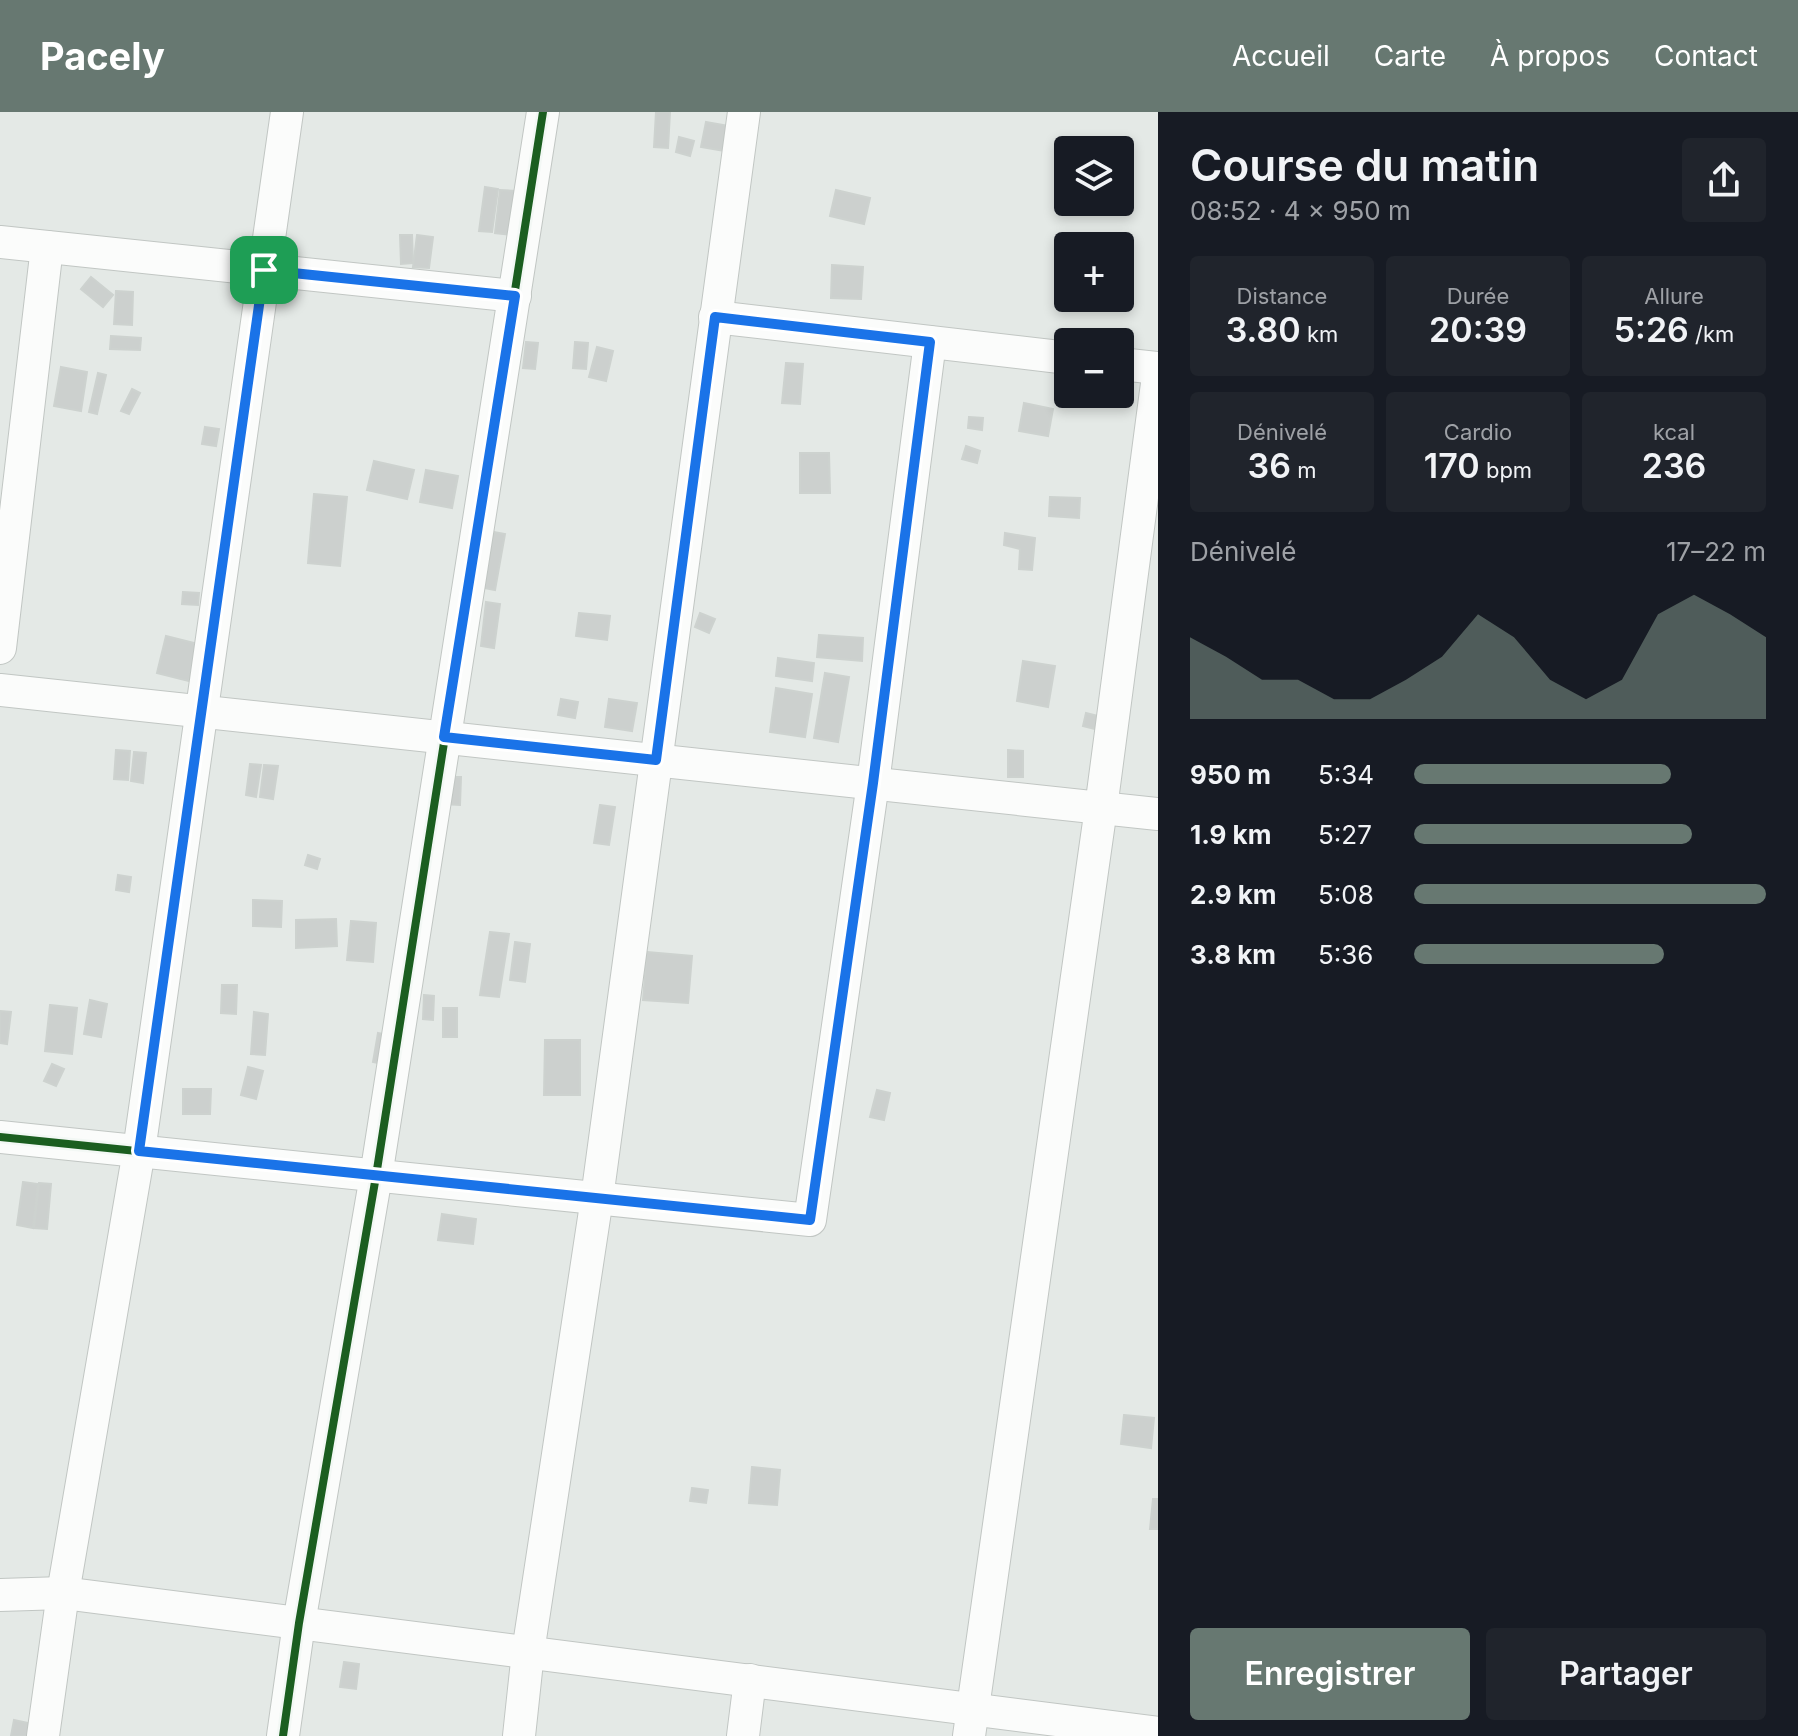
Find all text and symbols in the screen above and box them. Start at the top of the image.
text: Pacely [40,33,165,79]
text: Accueil [1232,39,1330,73]
text: Carte [1374,39,1446,73]
text: À propos [1490,39,1610,73]
text: Contact [1654,39,1758,73]
map controls [1054,136,1134,408]
button: layers [1054,136,1134,216]
text: Course du matin [1190,138,1539,192]
button: share [1682,138,1766,222]
text: 08:52 · 4 × 950 m [1190,195,1411,226]
button: + [1054,232,1134,312]
pin [230,236,298,304]
icon: arrive [242,248,286,292]
text: Distance [1237,283,1327,309]
text: Durée [1447,283,1509,309]
text: Allure [1644,283,1704,309]
text: 3.80 [1226,309,1301,350]
text: 20:39 [1429,309,1527,350]
text: 5:26 [1614,309,1689,350]
text: km [1301,321,1338,347]
text: /km [1689,321,1734,347]
button: − [1054,328,1134,408]
text: Dénivelé [1237,419,1327,445]
text: Cardio [1444,419,1512,445]
text: kcal [1653,419,1695,445]
text: 36 [1248,445,1291,486]
text: 170 [1424,445,1480,486]
text: 236 [1642,445,1706,486]
text: m [1291,457,1316,483]
text: bpm [1480,457,1532,483]
text: Dénivelé [1190,536,1296,567]
text: 17–22 m [1666,536,1766,567]
text: 950 m [1190,759,1271,790]
text: 5:34 [1318,759,1374,790]
text: 1.9 km [1190,819,1271,850]
text: 5:27 [1318,819,1372,850]
text: 2.9 km [1190,879,1277,910]
text: 5:08 [1318,879,1374,910]
text: 3.8 km [1190,939,1276,970]
text: 5:36 [1318,939,1373,970]
button: Enregistrer [1190,1628,1470,1720]
button: Partager [1486,1628,1766,1720]

